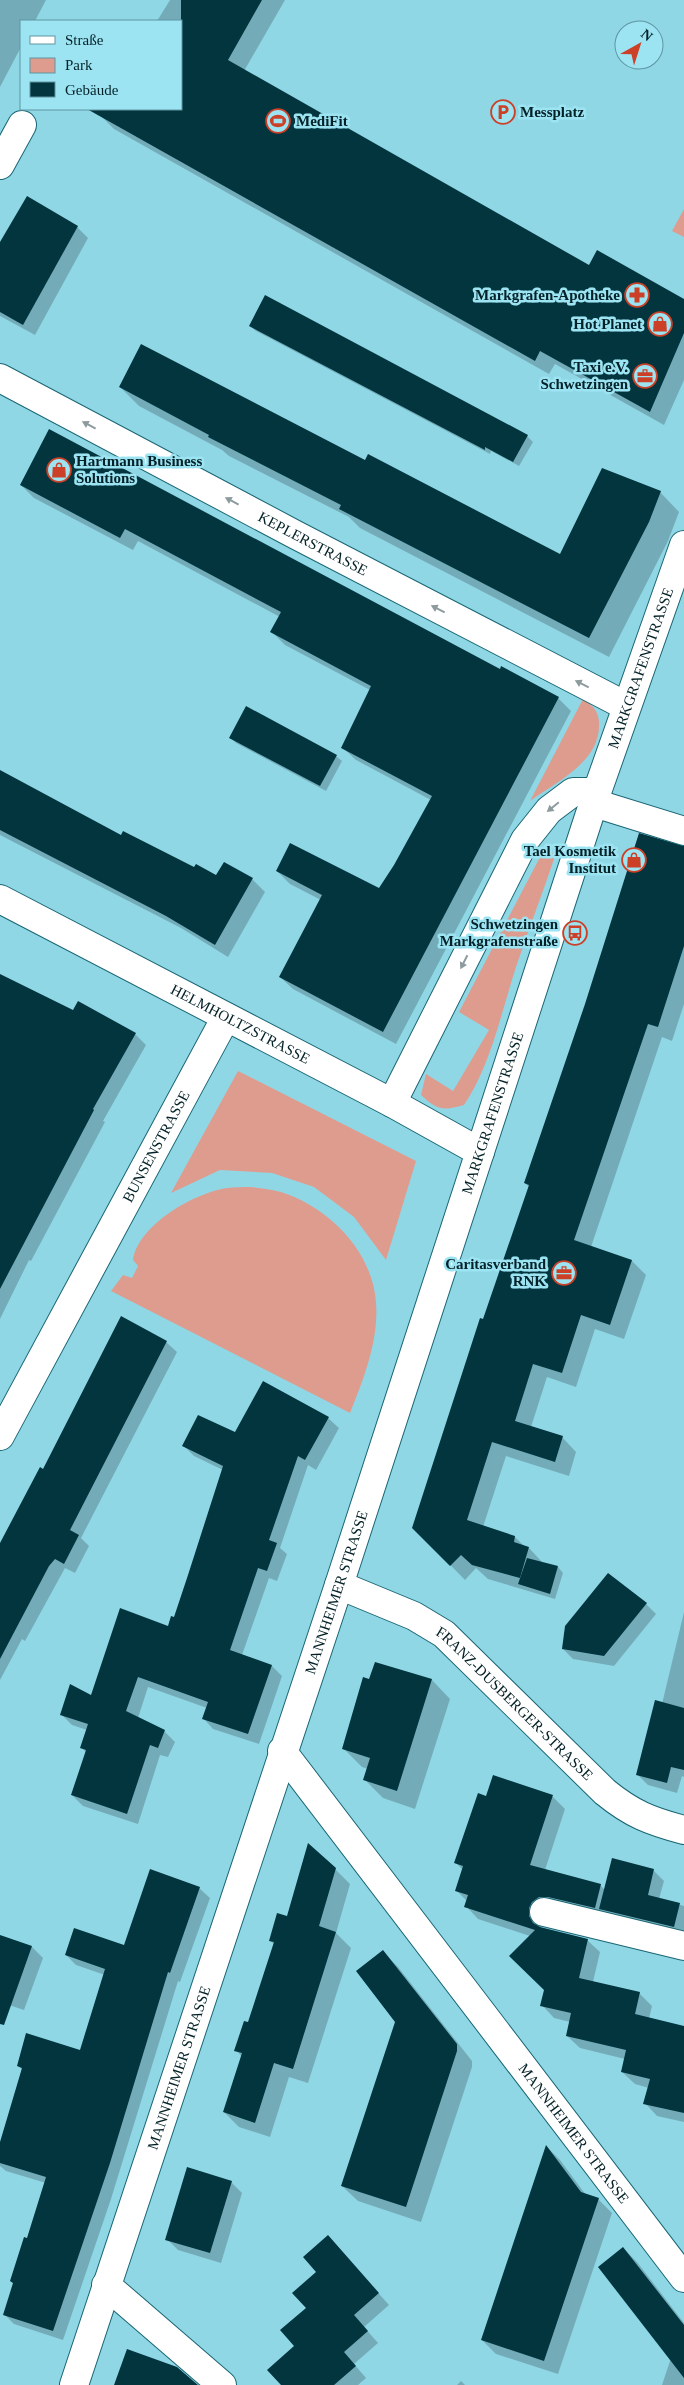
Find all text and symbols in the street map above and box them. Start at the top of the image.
legend [20,20,182,110]
north arrow [614,20,664,70]
text: N [638,26,656,44]
text: Straße [65,32,104,48]
text: Park [65,57,93,73]
text: Gebäude [65,82,119,98]
parking icon: Messplatz [490,99,516,125]
place label: Messplatz [520,104,584,120]
sports icon: MediFit [265,108,291,134]
place label: MediFit [296,113,348,129]
pharmacy icon: Markgrafen-Apotheke [624,282,650,308]
place label: Markgrafen-Apotheke [475,287,620,303]
shop icon: Hot Planet [647,311,673,337]
place label: Hot Planet [573,316,642,332]
place label: Taxi e.V. Schwetzingen [541,359,629,392]
office icon: Taxi e.V. Schwetzingen [632,363,658,389]
one-way arrow [81,421,96,429]
place label: Hartmann Business Solutions [76,453,202,486]
shop icon: Hartmann Business Solutions [46,457,72,483]
one-way arrow [225,497,239,505]
street label: KEPLERSTRASSE [256,509,370,579]
street label: MARKGRAFENSTRASSE [605,586,676,751]
one-way arrow [431,605,445,613]
one-way arrow [575,680,589,688]
one-way arrow [547,802,560,813]
place label: Tael Kosmetik Institut [524,843,617,876]
shop icon: Tael Kosmetik Institut [621,847,647,873]
place label: Schwetzingen Markgrafenstraße [440,916,559,949]
bus stop icon: Schwetzingen Markgrafenstraße [562,920,588,946]
one-way arrow [460,955,468,969]
street label: HELMHOLTZSTRASSE [168,981,313,1067]
street label: MARKGRAFENSTRASSE [459,1030,526,1196]
street label: BUNSENSTRASSE [120,1088,193,1205]
place label: Caritasverband RNK [445,1256,547,1289]
office icon: Caritasverband RNK [551,1260,577,1286]
street label: MANNHEIMER STRASSE [302,1508,371,1676]
street label: FRANZ-DUSBERGER-STRASSE [433,1623,596,1783]
street label: MANNHEIMER STRASSE [144,1984,214,2152]
street label: MANNHEIMER STRASSE [515,2060,632,2206]

